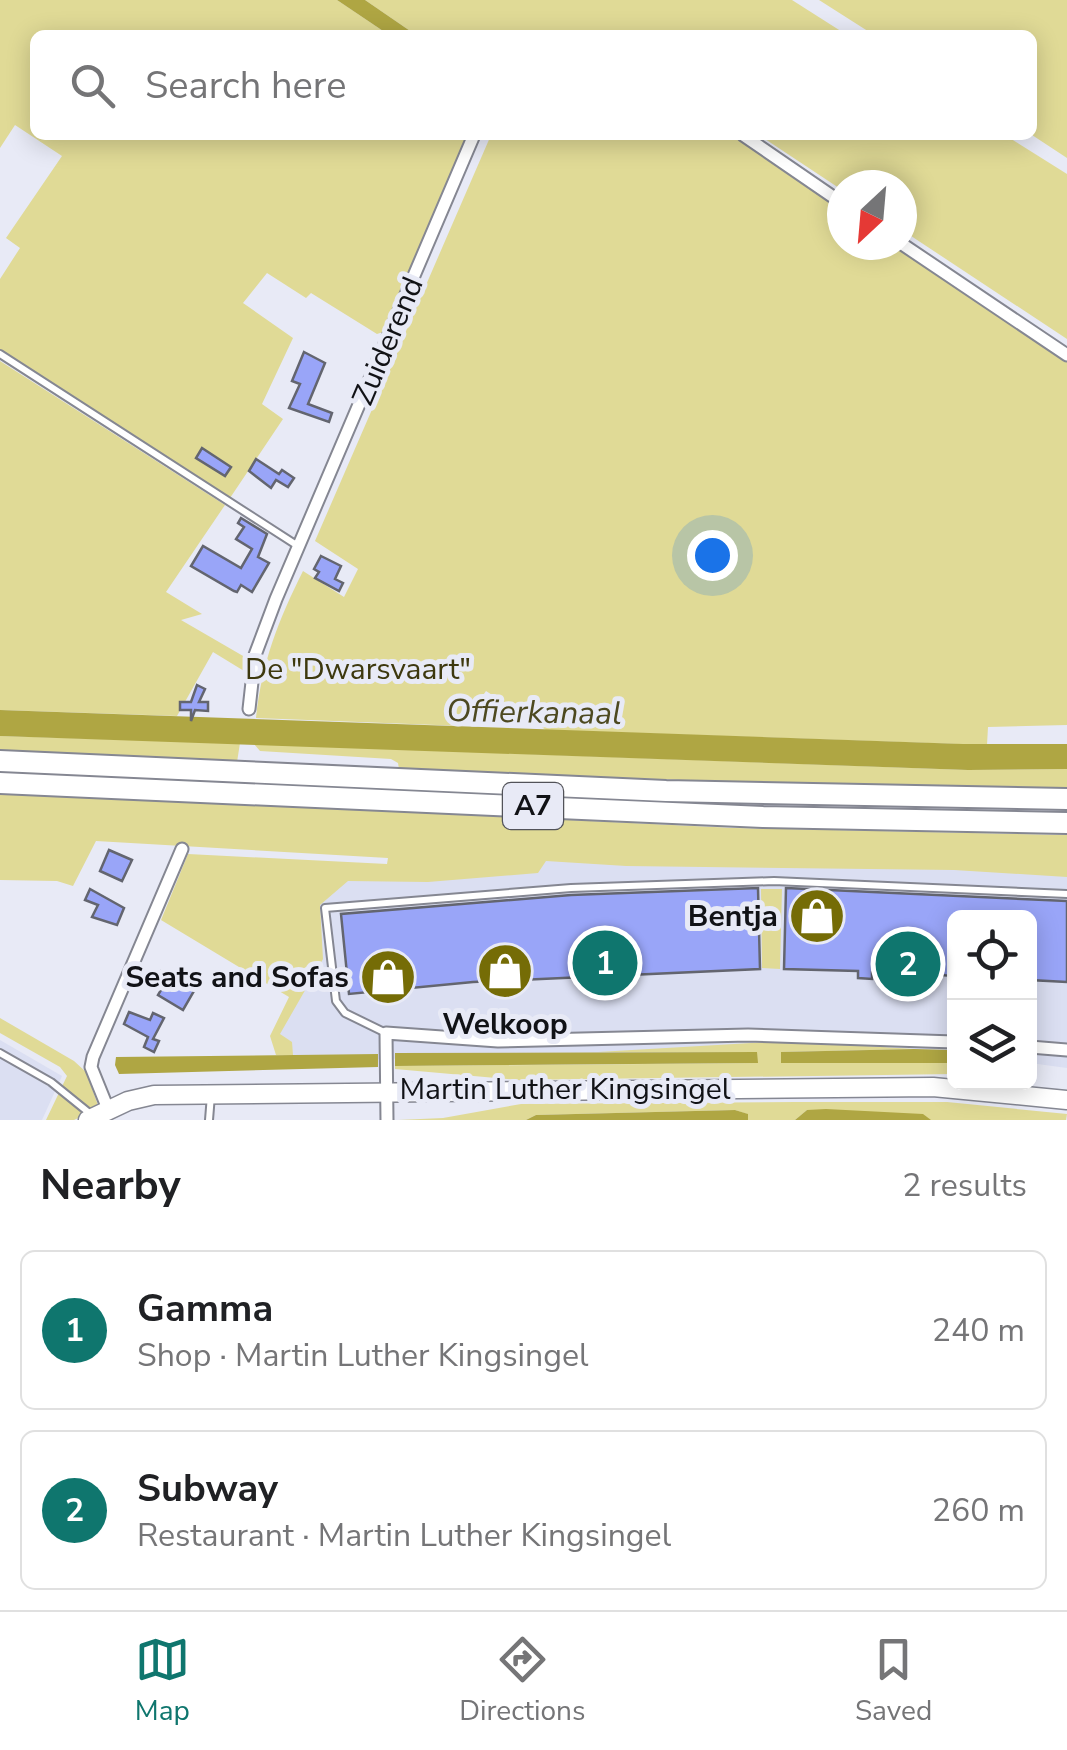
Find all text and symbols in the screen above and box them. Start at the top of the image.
search box [30,30,1037,140]
icon: search [65,58,120,113]
text: Search here [145,60,346,111]
north arrow [827,170,917,260]
street label: Zuiderend [343,271,433,411]
your location [687,530,738,581]
park label: De "Dwarsvaart" [245,649,471,690]
water label: Offierkanaal [446,689,622,735]
road number: A7 [503,783,563,829]
shop icon: Bentja [787,886,847,946]
place label: Bentja [688,896,778,937]
map controls [947,910,1037,1090]
button: locate [947,910,1037,1000]
pin: 1 [572,926,638,1000]
pin: 2 [876,926,940,1002]
shop icon: Welkoop [475,941,535,1001]
shop icon: Seats and Sofas [358,947,418,1007]
place label: Seats and Sofas [125,957,349,998]
button: layers [947,1000,1037,1090]
place label: Welkoop [442,1004,568,1045]
street label: Martin Luther Kingsingel [399,1069,731,1110]
text: Nearby [40,1157,181,1214]
text: 2 results [902,1164,1027,1207]
text: Gamma [137,1283,273,1334]
text: 1 [65,1309,84,1352]
text: 240 m [932,1309,1025,1352]
text: Shop · Martin Luther Kingsingel [137,1334,588,1377]
text: Subway [137,1463,278,1514]
text: 2 [65,1489,84,1532]
text: 260 m [932,1489,1025,1532]
text: Restaurant · Martin Luther Kingsingel [137,1514,671,1557]
tab: Map [135,1632,190,1730]
tab: Directions [459,1632,585,1730]
tab: Saved [855,1632,932,1730]

